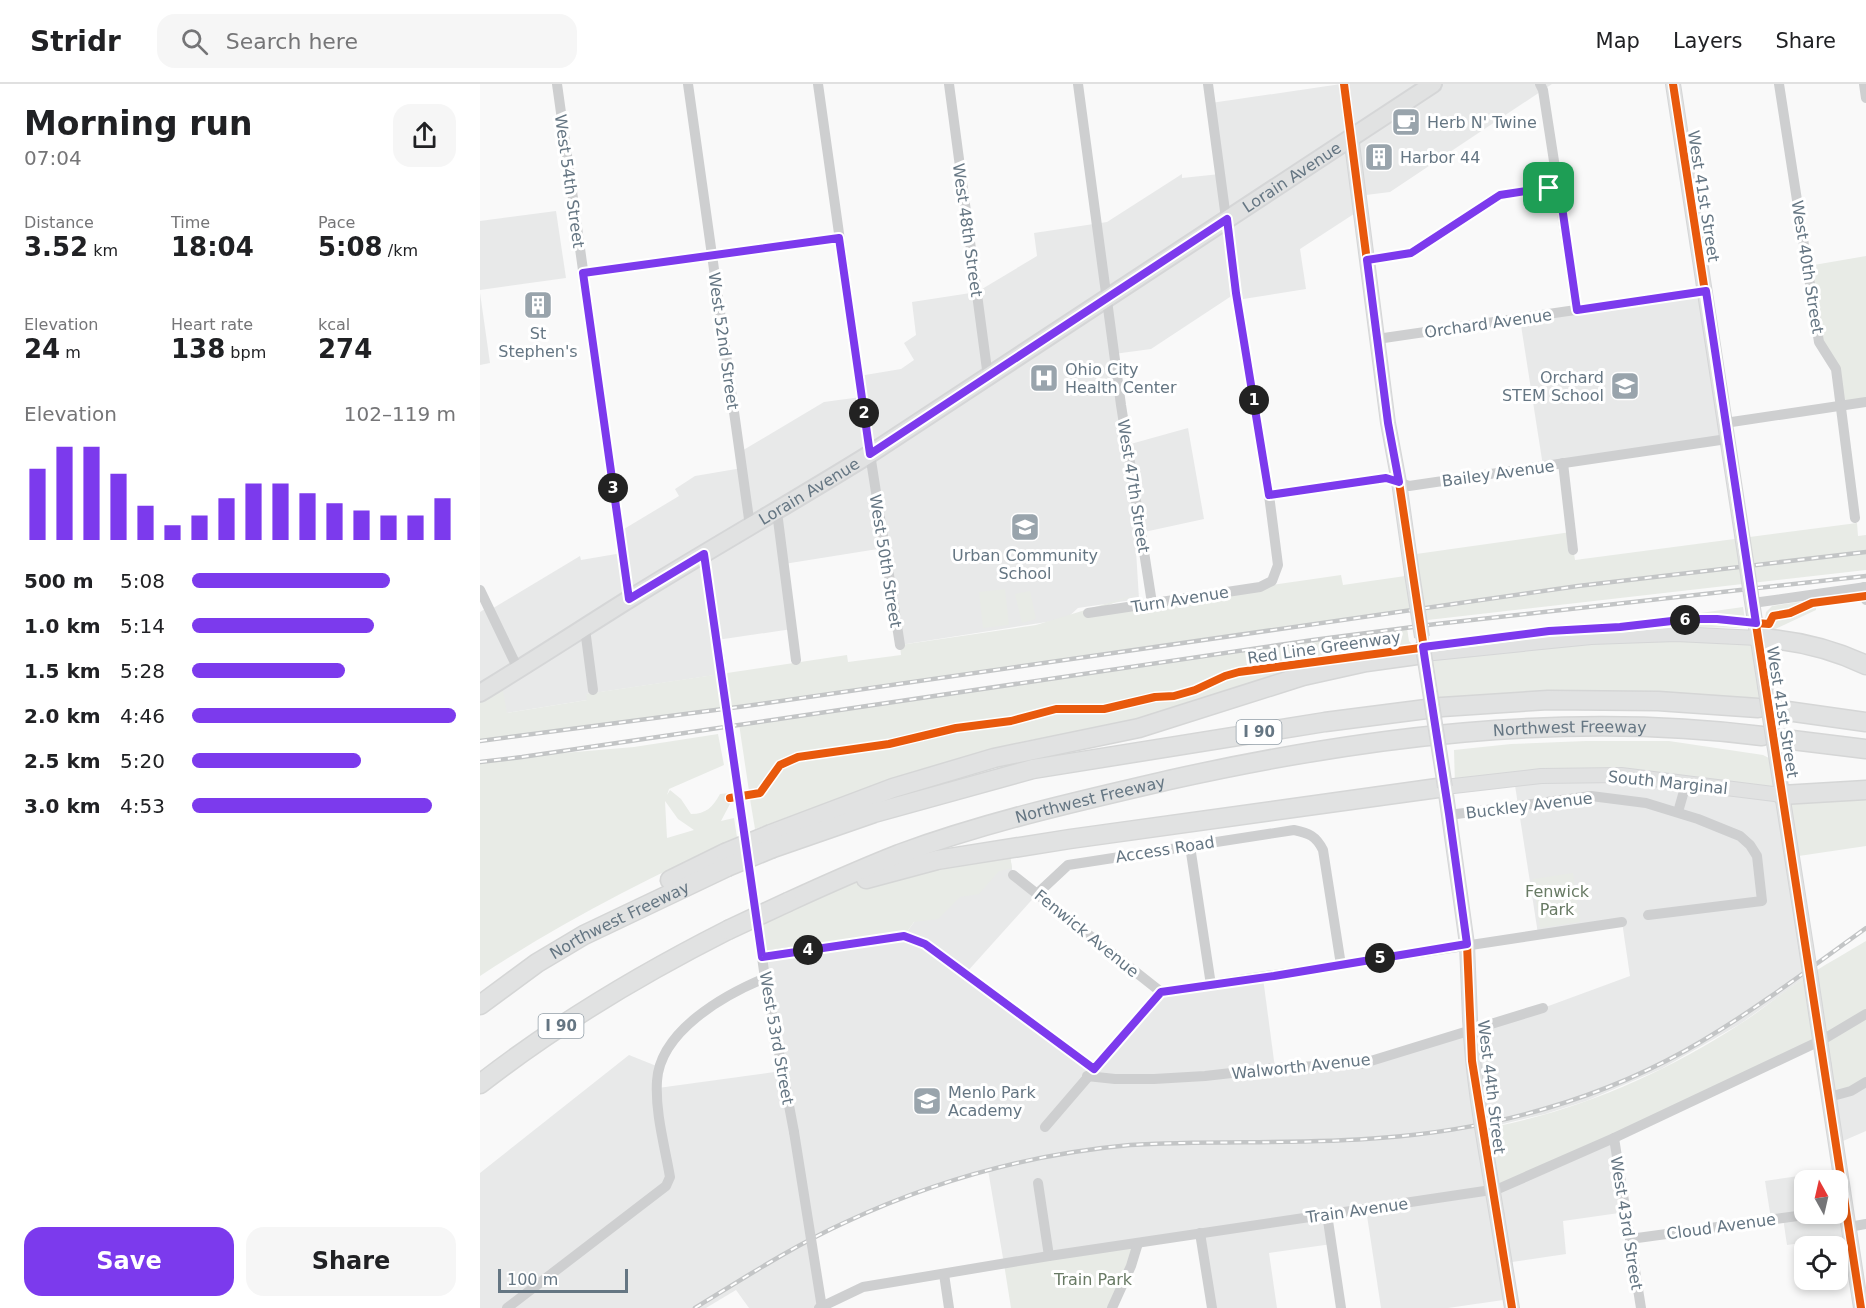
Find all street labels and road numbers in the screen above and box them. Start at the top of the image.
street label: West 54th Street [551,113,588,249]
street label: West 41st Street [1684,129,1723,263]
street label: Lorain Avenue [1239,138,1345,217]
street label: West 48th Street [949,162,986,298]
street label: West 40th Street [1788,199,1827,335]
street label: West 52nd Street [704,271,743,411]
street label: Orchard Avenue [1423,305,1553,342]
street label: West 47th Street [1114,418,1153,554]
street label: Lorain Avenue [755,454,863,529]
street label: Bailey Avenue [1441,456,1556,491]
street label: West 50th Street [866,493,905,629]
street label: Turn Avenue [1129,582,1230,617]
street label: Red Line Greenway [1246,627,1402,668]
street label: West 41st Street [1763,645,1802,779]
street label: Northwest Freeway [1492,717,1647,740]
road number: I 90 [1236,720,1282,744]
street label: South Marginal [1607,767,1729,798]
street label: Northwest Freeway [1013,772,1167,827]
street label: Buckley Avenue [1465,788,1593,823]
street label: Access Road [1114,832,1216,867]
street label: Northwest Freeway [546,877,692,963]
street label: Fenwick Avenue [1031,886,1143,981]
street label: West 53rd Street [755,970,798,1106]
road number: I 90 [538,1014,584,1038]
street label: West 44th Street [1474,1019,1509,1155]
street label: Walworth Avenue [1231,1050,1371,1083]
street label: West 43rd Street [1607,1155,1646,1291]
street label: Train Avenue [1304,1194,1409,1227]
street label: Cloud Avenue [1665,1209,1777,1244]

